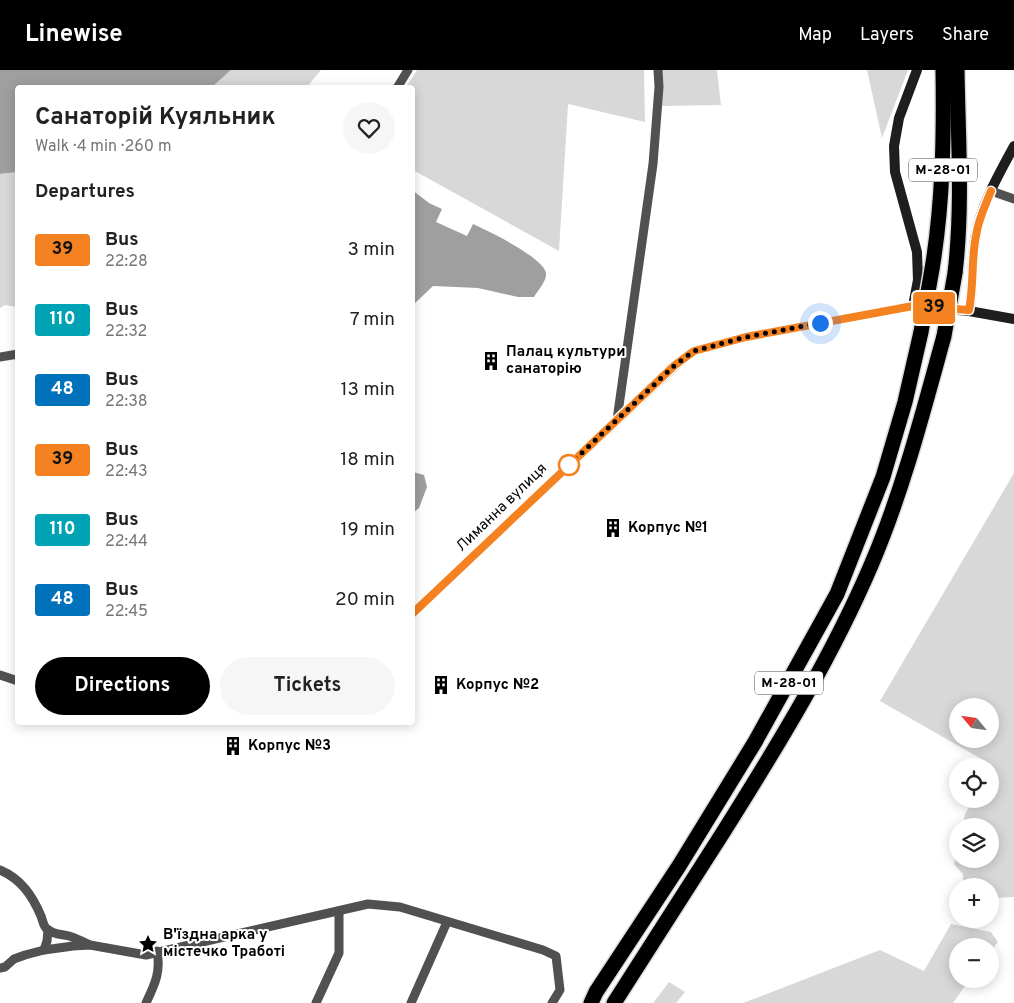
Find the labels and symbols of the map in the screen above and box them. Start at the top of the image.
road number: М-28-01 [909,158,977,182]
line badge: 39 [912,292,956,324]
your location [808,311,833,336]
place label: Палац культури санаторію [506,343,626,379]
building icon: Палац культури санаторію [480,350,502,372]
unlabelled marker [558,454,580,476]
street label: Лиманна вулиця [452,460,552,556]
building icon: Корпус №1 [602,517,624,539]
place label: Корпус №1 [628,519,708,538]
road number: М-28-01 [755,672,823,694]
building icon: Корпус №2 [430,674,452,696]
place label: Корпус №2 [456,676,539,695]
north arrow [949,698,999,748]
building icon: Корпус №3 [222,735,244,757]
place label: Корпус №3 [248,737,331,756]
place label: В'їздна арка у містечко Тработі [163,926,285,962]
place icon: В'їздна арка у містечко Тработі [137,933,159,955]

